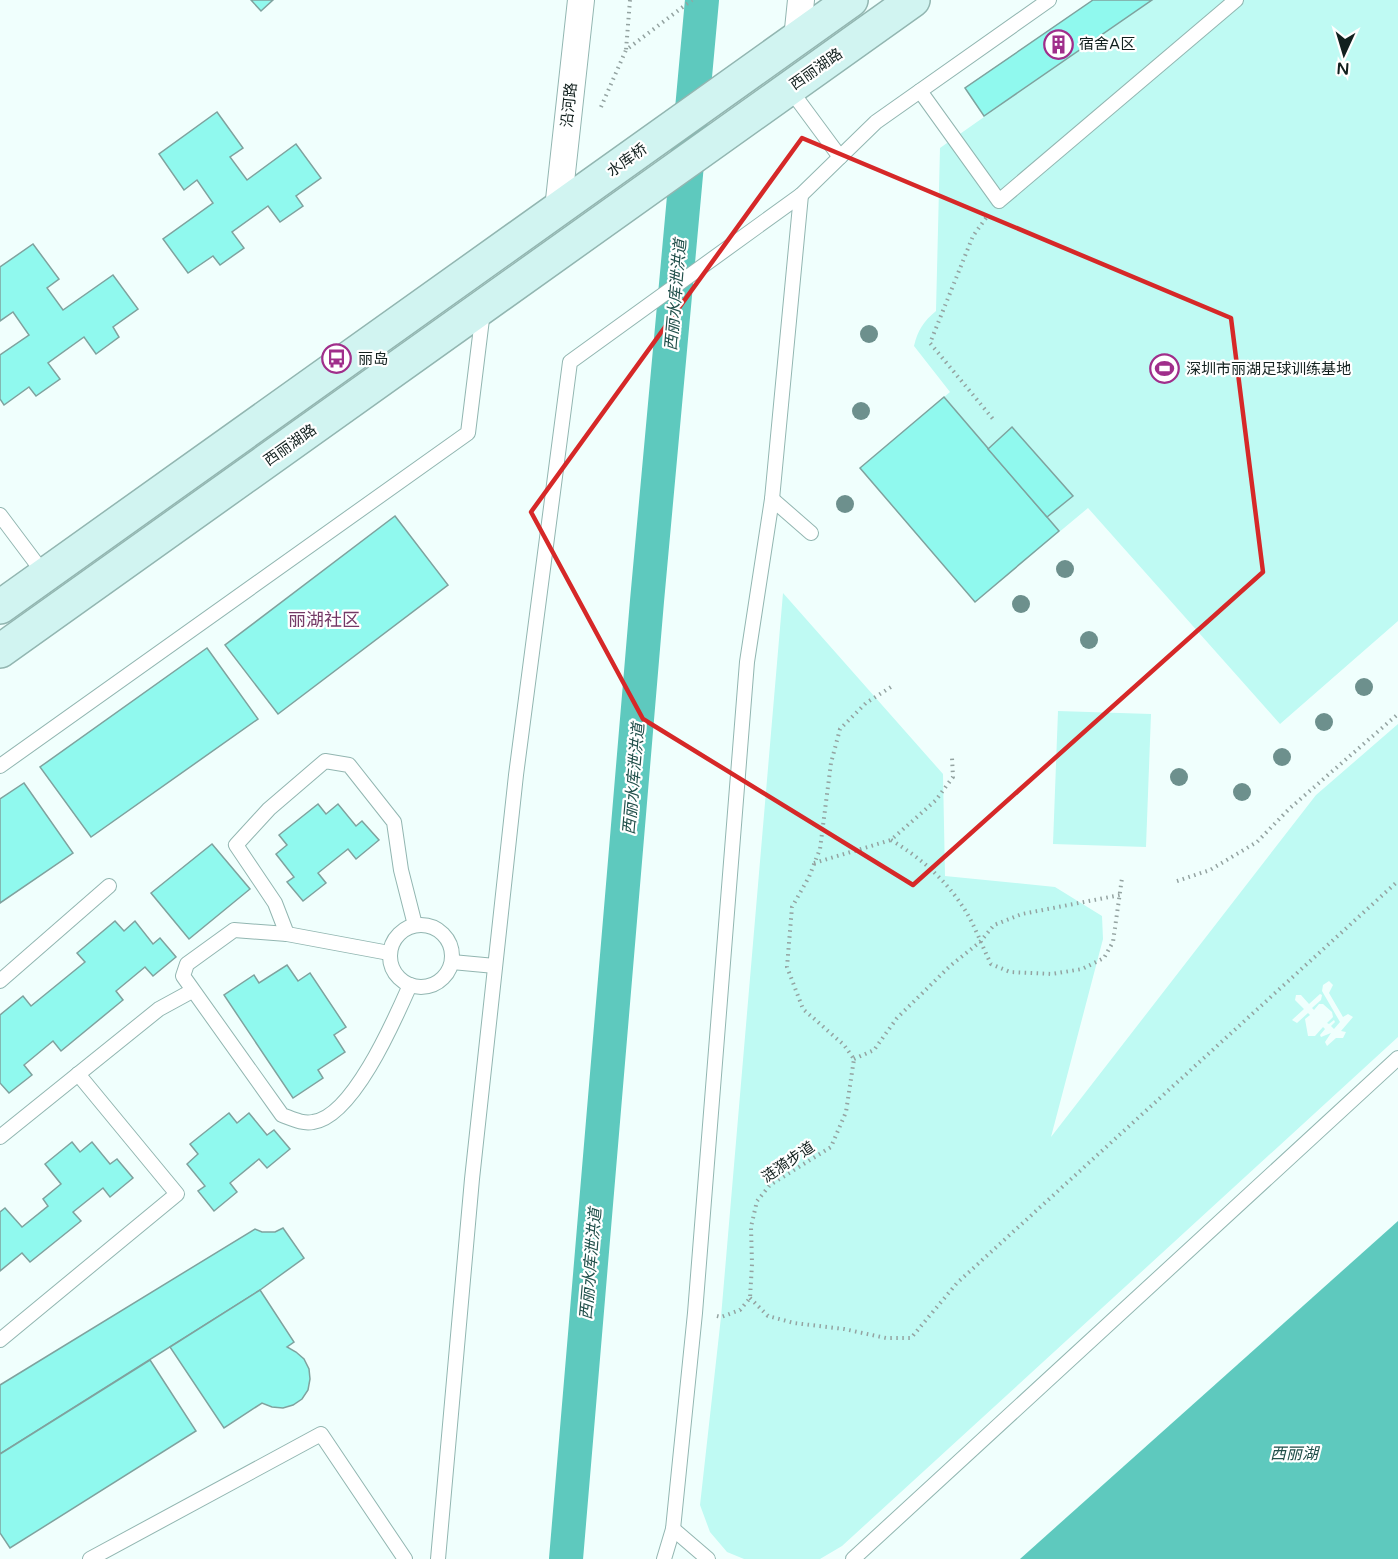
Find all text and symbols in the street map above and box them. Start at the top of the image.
north arrow [1314,24,1374,84]
building icon: 宿舍A区 [1042,28,1074,60]
place label: 宿舍A区 [1079,35,1135,53]
street label: 西丽湖路 [786,44,846,94]
text: N [1336,58,1350,78]
street label: 沿河路 [558,82,580,128]
street label: 水库桥 [604,139,650,181]
water label: 西丽水库泄洪道 [661,236,691,352]
bus stop icon: 丽岛 [321,343,353,375]
place label: 丽岛 [358,350,388,368]
sports icon: 深圳市丽湖足球训练基地 [1149,353,1181,385]
place label: 深圳市丽湖足球训练基地 [1186,360,1351,378]
street label: 西丽湖路 [260,420,320,470]
district label: 丽湖社区 [288,609,360,631]
water label: 西丽水库泄洪道 [619,720,649,836]
street label: 涟漪步道 [758,1138,818,1186]
water label: 西丽水库泄洪道 [576,1205,606,1321]
water label: 西丽湖 [1270,1444,1321,1464]

